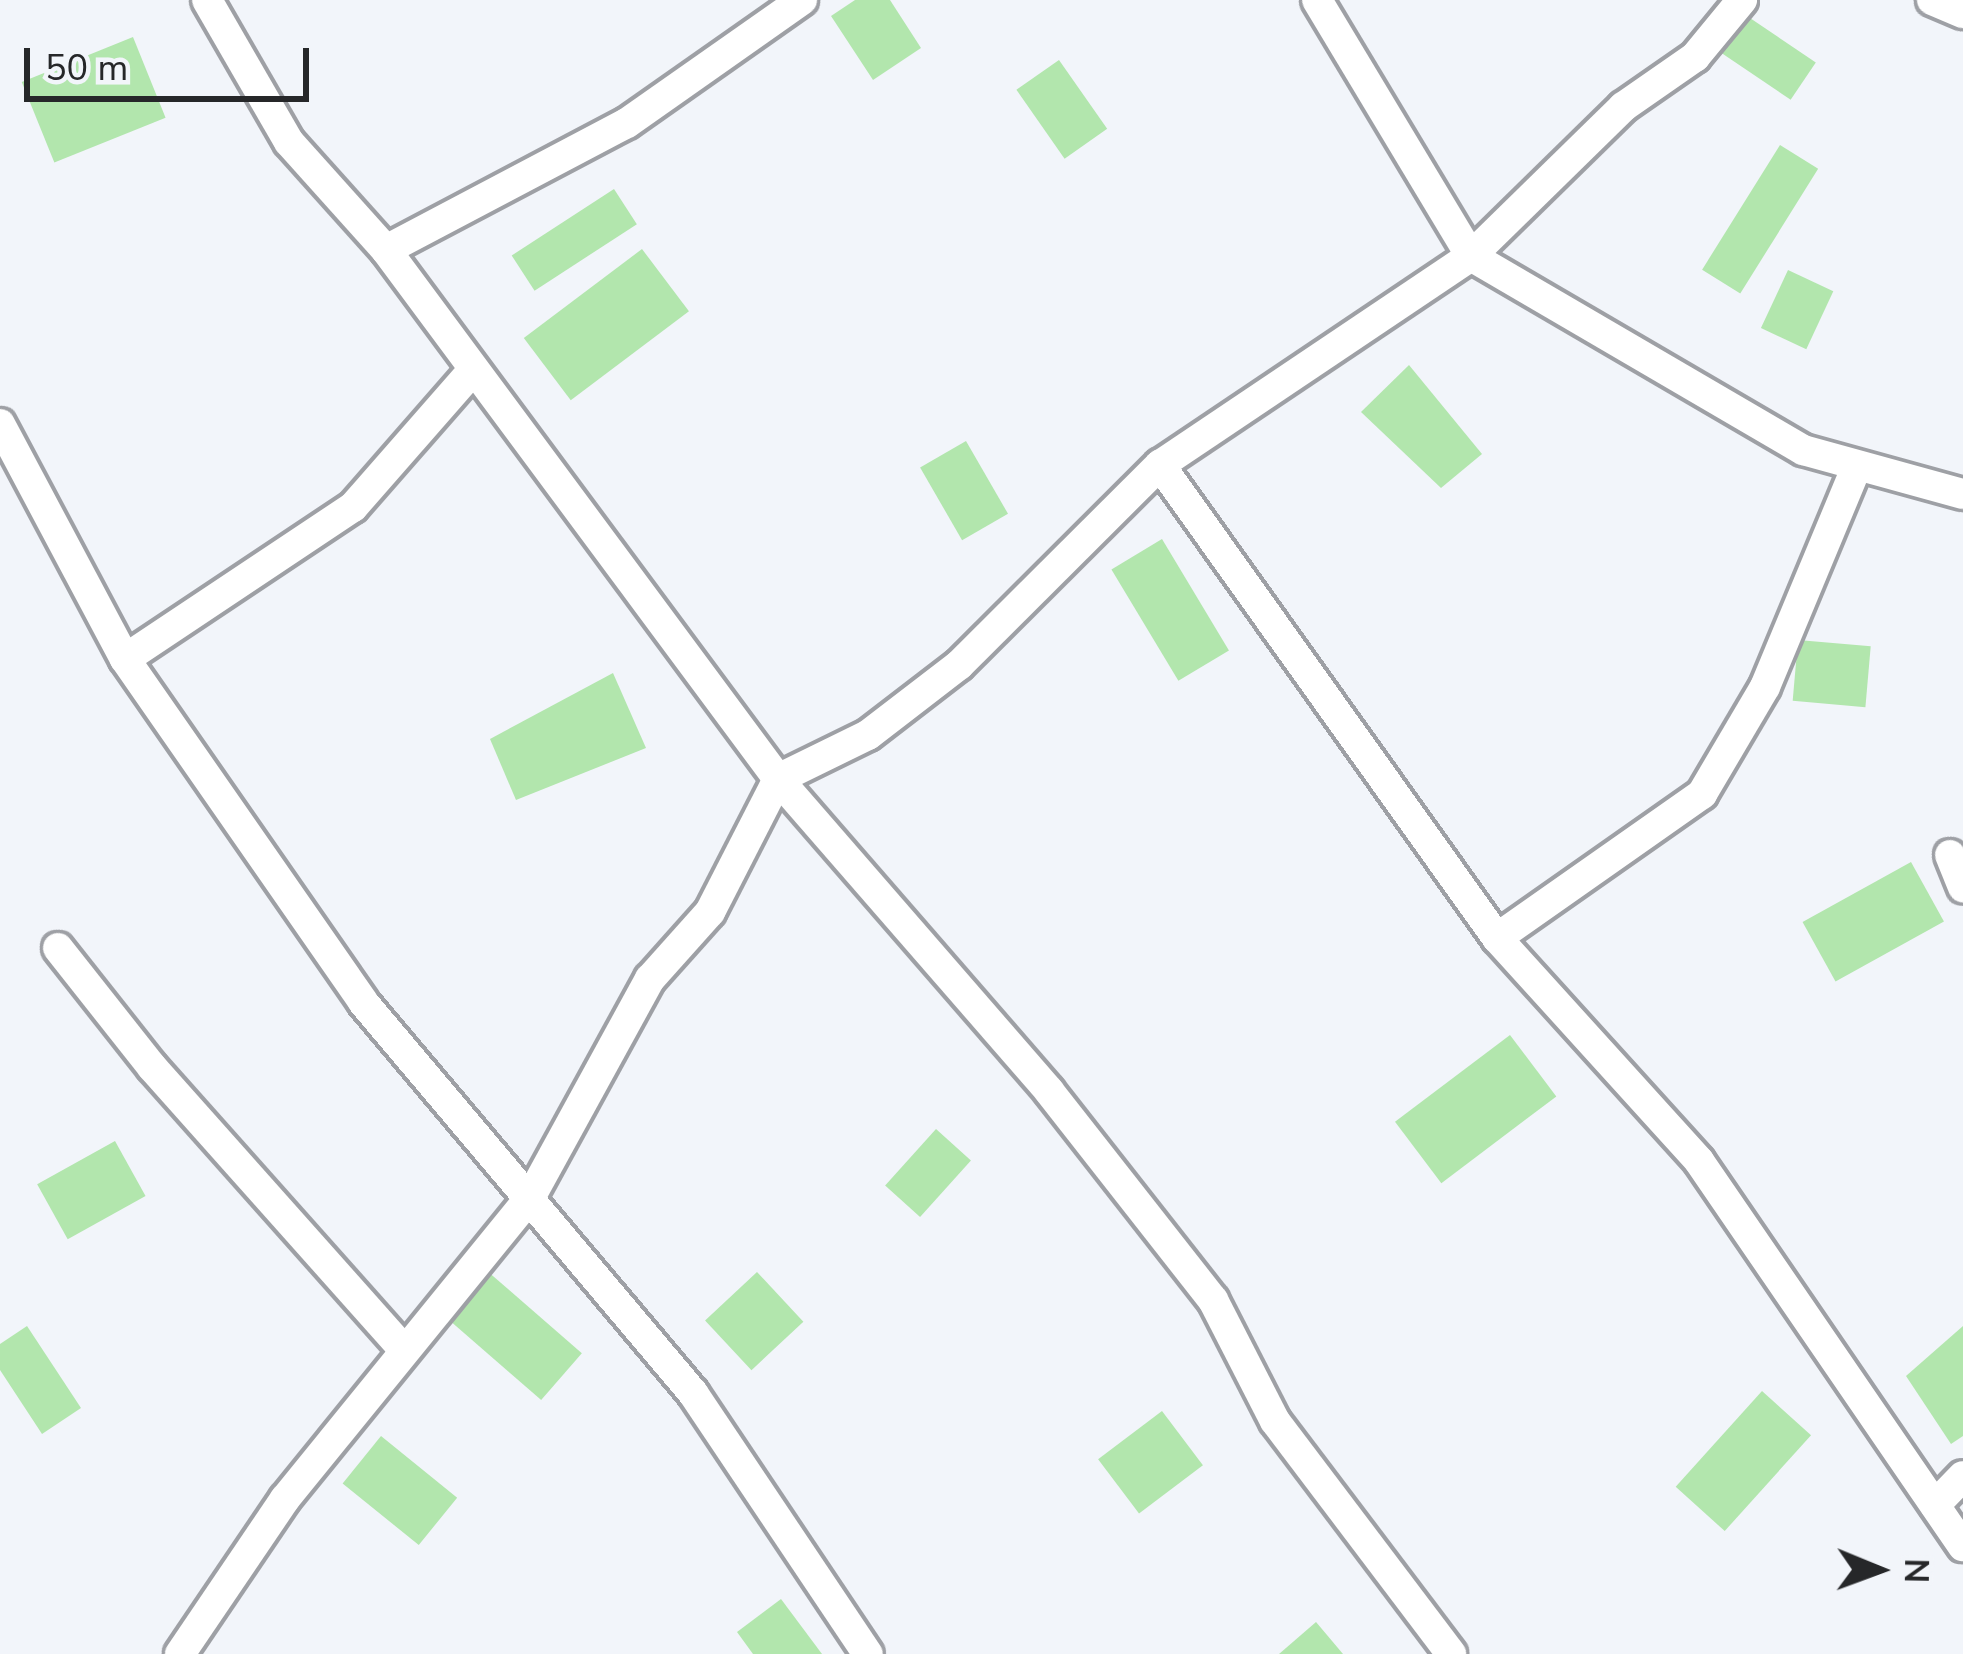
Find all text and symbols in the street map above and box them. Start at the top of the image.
scale bar [30,24,315,98]
text: 50 m [45,44,128,93]
north arrow [1819,1510,1939,1630]
text: N [1893,1558,1938,1583]

